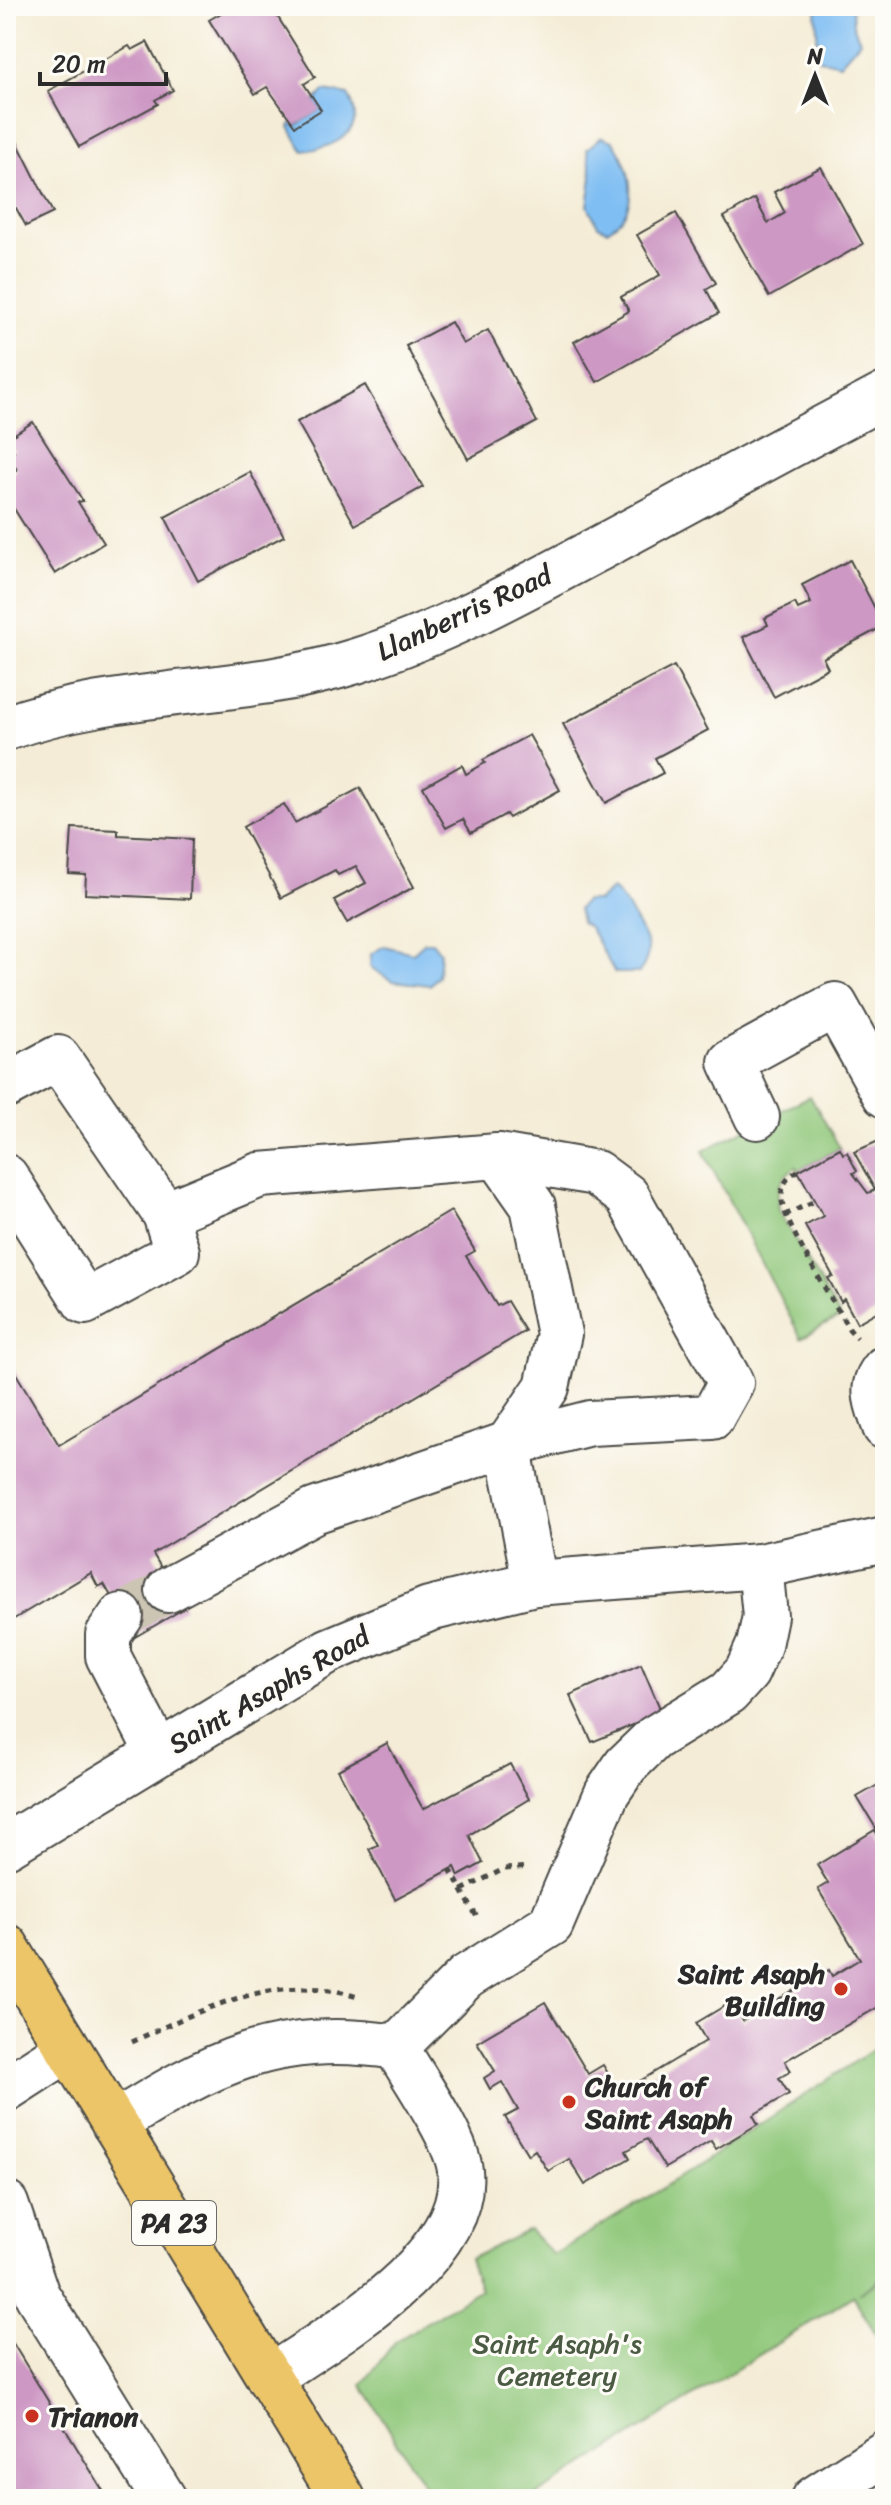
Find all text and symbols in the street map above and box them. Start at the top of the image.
scale bar [40,36,166,86]
north arrow [775,36,855,116]
text: N [806,37,823,76]
text: 20 m [52,43,106,85]
street label: Llanberris Road [368,550,562,675]
street label: Saint Asaphs Road [159,1611,381,1768]
place label: Saint Asaph Building [677,1949,825,2030]
marker: Saint Asaph Building [832,1980,850,1998]
place label: Church of Saint Asaph [584,2062,733,2143]
marker: Church of Saint Asaph [560,2093,578,2111]
road number: PA 23 [132,2201,216,2245]
park label: Saint Asaph's Cemetery [472,2319,642,2400]
place label: Trianon [48,2392,139,2441]
marker: Trianon [23,2407,41,2425]

